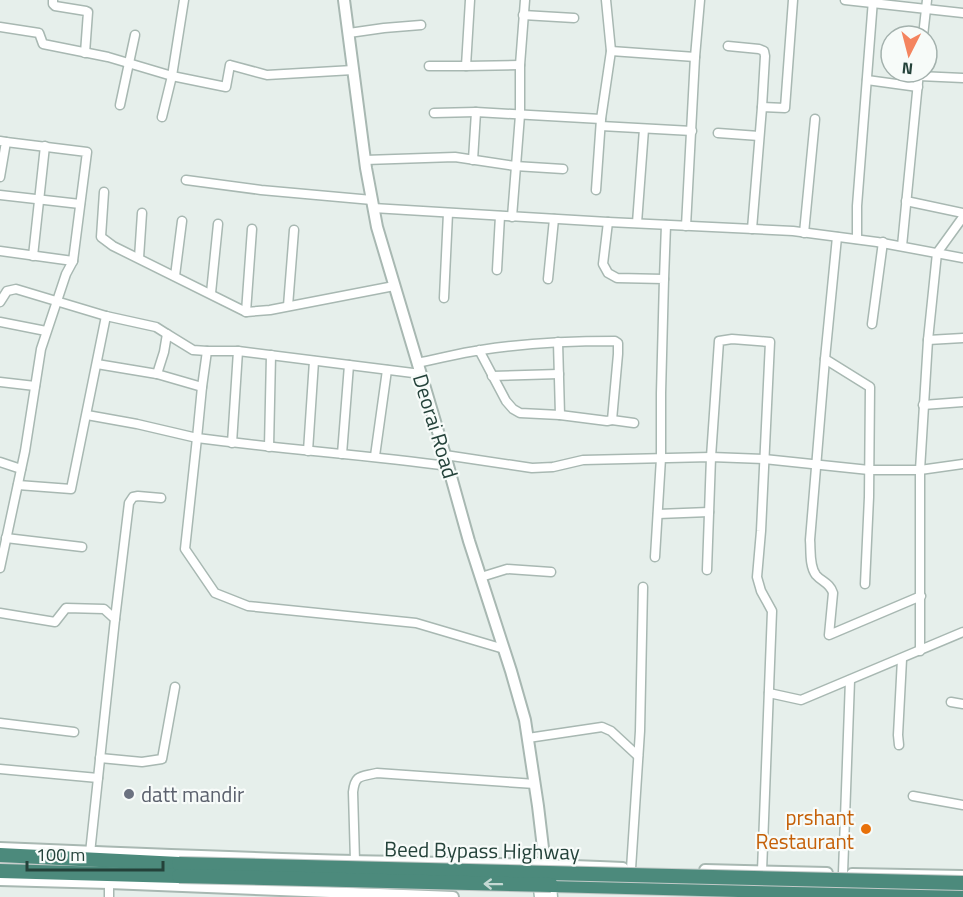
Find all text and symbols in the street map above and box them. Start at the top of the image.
north arrow [879,24,939,84]
text: N [901,56,914,81]
street label: Deorai Road [405,370,467,482]
place label: datt mandir [141,778,244,810]
marker: datt mandir [122,787,136,801]
place label: prshant Restaurant [755,801,855,857]
marker: prshant Restaurant [859,822,873,836]
street label: Beed Bypass Highway [384,832,580,868]
scale bar [27,834,164,872]
text: 100 m [36,841,85,868]
one-way arrow [483,878,503,890]

